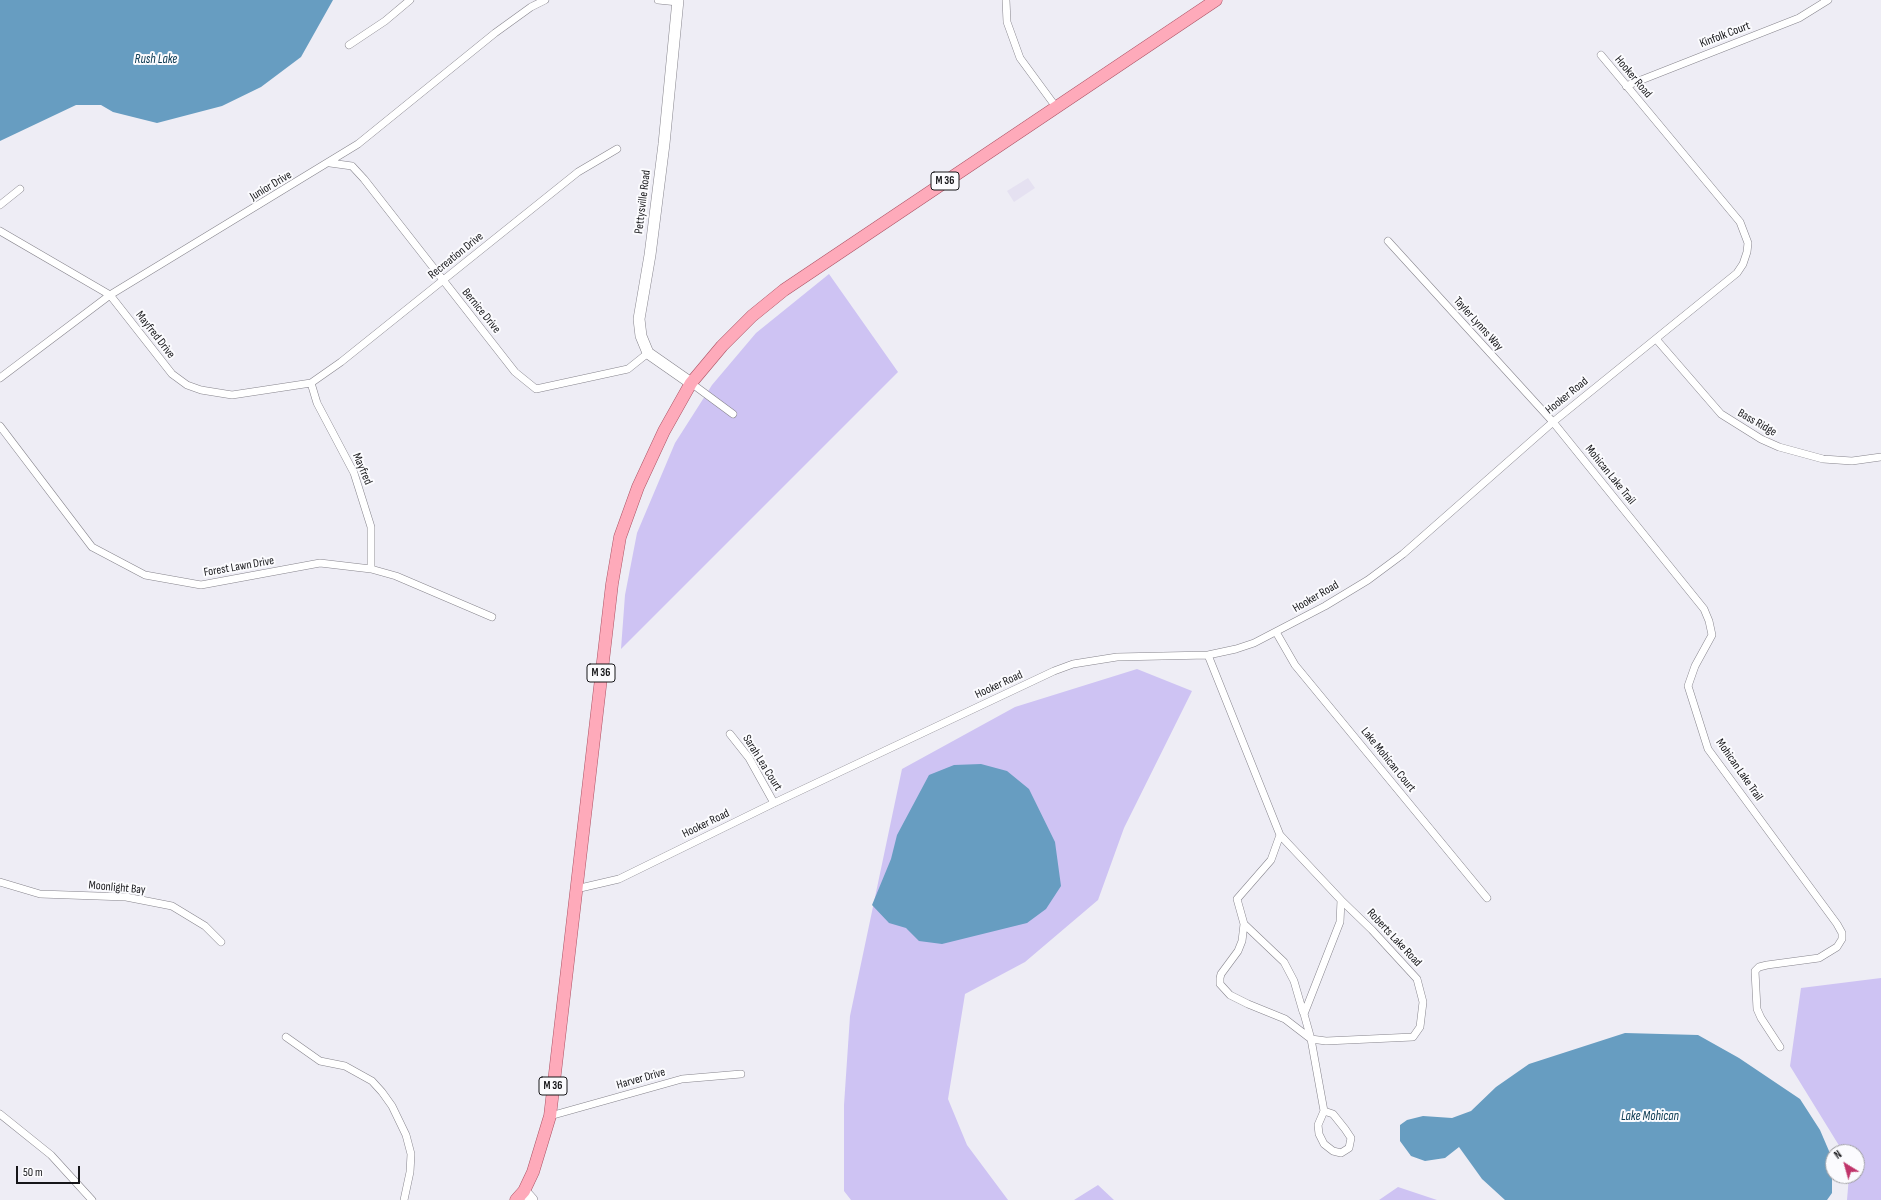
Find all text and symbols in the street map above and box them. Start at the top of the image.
street label: Kinfolk Court [1698,19,1752,51]
water label: Rush Lake [135,52,177,68]
street label: Hooker Road [1611,53,1655,101]
street label: Junior Drive [248,168,294,204]
street label: Pettysville Road [632,169,654,235]
road number: M 36 [931,172,959,190]
street label: Recreation Drive [426,229,486,283]
street label: Bernice Drive [459,286,503,336]
street label: Tayler Lynns Way [1450,294,1506,354]
street label: Mayfred Drive [132,309,178,361]
street label: Hooker Road [1543,374,1591,418]
street label: Bass Ridge [1735,406,1779,440]
street label: Mohican Lake Trail [1582,442,1638,508]
street label: Mayfred [349,451,375,487]
street label: Forest Lawn Drive [203,554,275,580]
street label: Hooker Road [1290,578,1342,616]
road number: M 36 [587,664,615,682]
street label: Hooker Road [973,668,1025,702]
street label: Lake Mohican Court [1358,725,1418,795]
street label: Sarah Lea Court [739,732,785,794]
street label: Mohican Lake Trail [1712,736,1766,804]
street label: Hooker Road [680,806,732,842]
street label: Moonlight Bay [88,878,146,898]
street label: Roberts Lake Road [1364,906,1424,970]
street label: Harver Drive [615,1065,667,1093]
road number: M 36 [539,1077,567,1095]
water label: Lake Mohican [1621,1109,1679,1125]
north arrow [1825,1144,1865,1184]
text: N [1832,1148,1844,1162]
scale bar [18,1158,82,1184]
text: 50 m [23,1165,43,1180]

